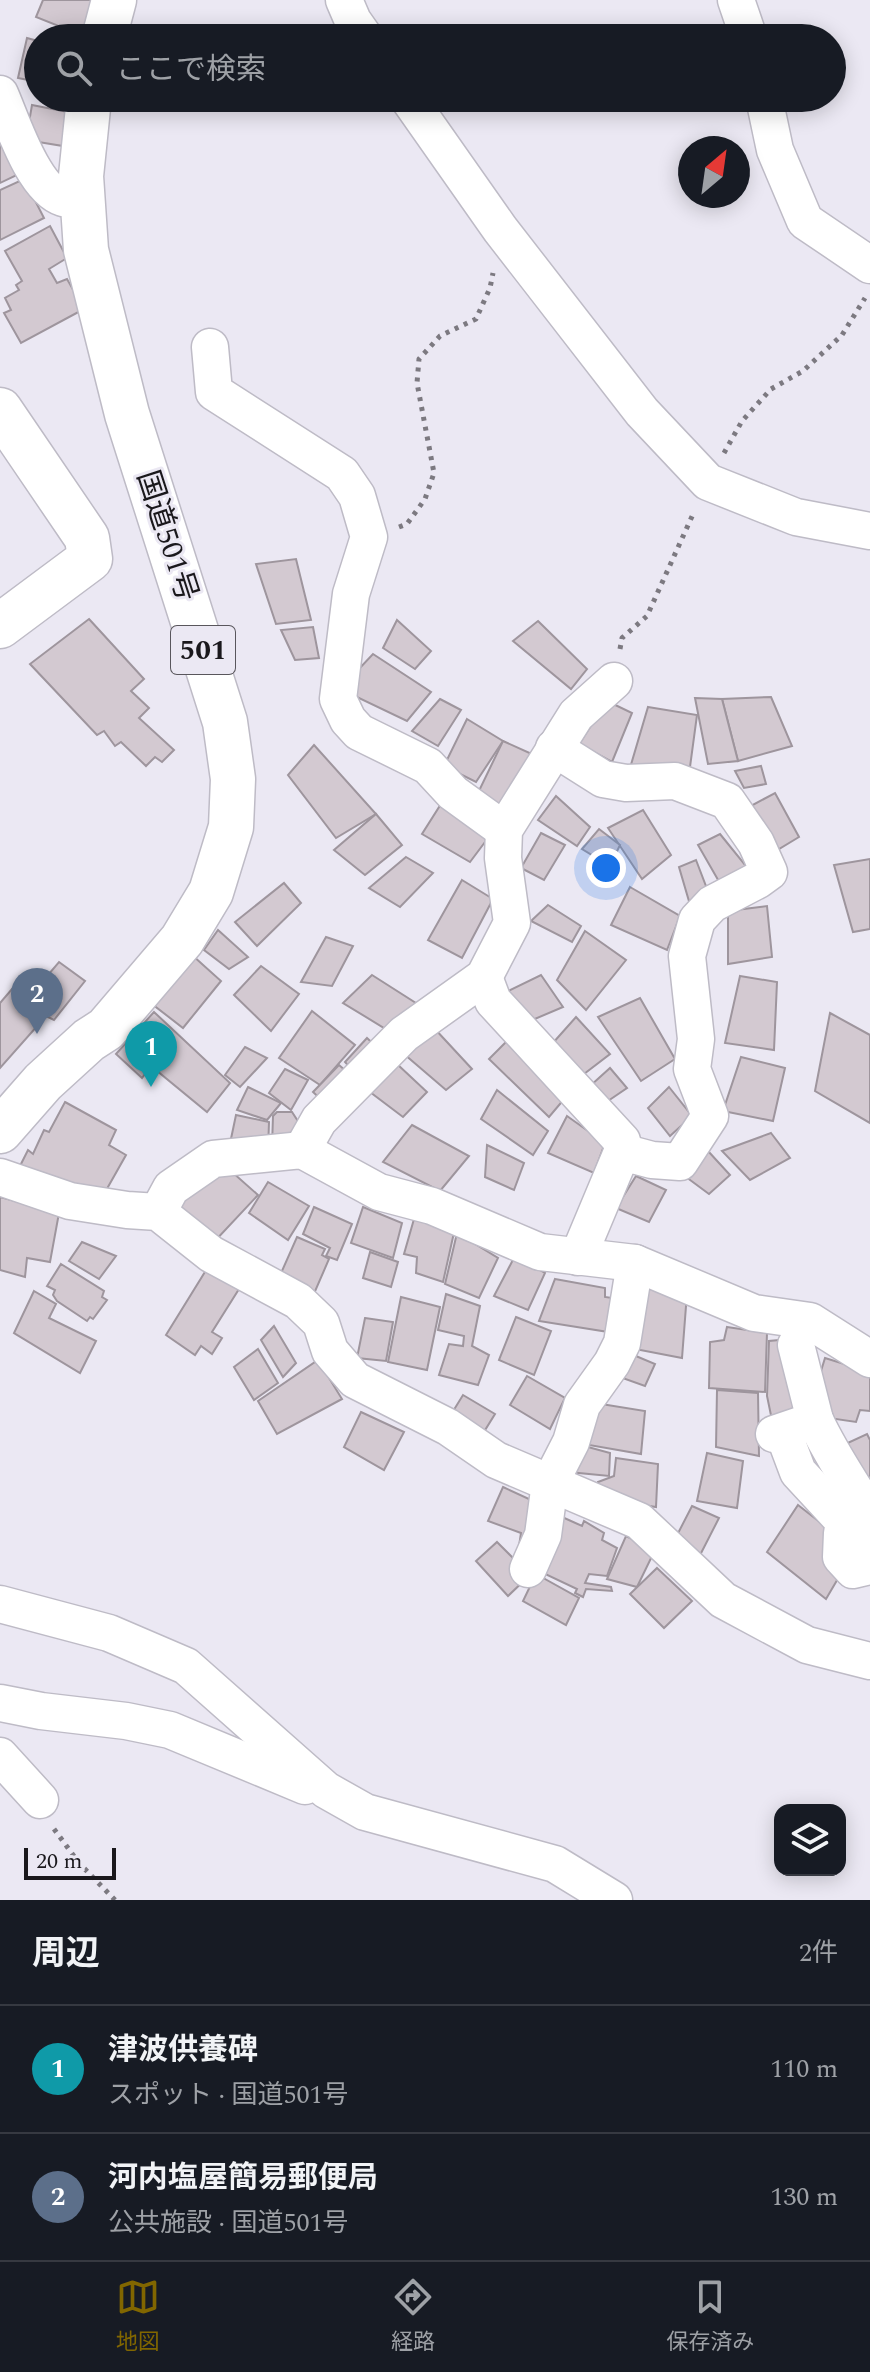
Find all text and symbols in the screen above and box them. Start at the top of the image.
search box [24,24,846,112]
icon: search [52,46,96,90]
text: ここで検索 [116,47,266,93]
north arrow [678,136,750,208]
street label: 国道501号 [124,465,210,607]
road number: 501 [171,626,235,674]
your location [586,848,626,888]
pin: 2 [11,968,63,1034]
pin: 1 [125,1021,177,1087]
map controls [774,1804,846,1876]
button: layers [774,1804,846,1876]
scale bar [24,1844,116,1880]
text: 20 m [36,1845,82,1878]
text: 周辺 [32,1928,100,1980]
text: 2件 [799,1933,838,1973]
text: 津波供養碑 [108,2027,258,2073]
text: 1 [51,2049,65,2089]
text: 110 m [770,2049,838,2089]
text: スポット · 国道501号 [108,2075,349,2115]
text: 河内塩屋簡易郵便局 [108,2155,378,2201]
text: 2 [51,2177,65,2217]
text: 130 m [770,2177,838,2217]
text: 公共施設 · 国道501号 [108,2203,349,2243]
tab: 地図 [116,2275,160,2359]
tab: 経路 [391,2275,435,2359]
tab: 保存済み [666,2275,754,2359]

